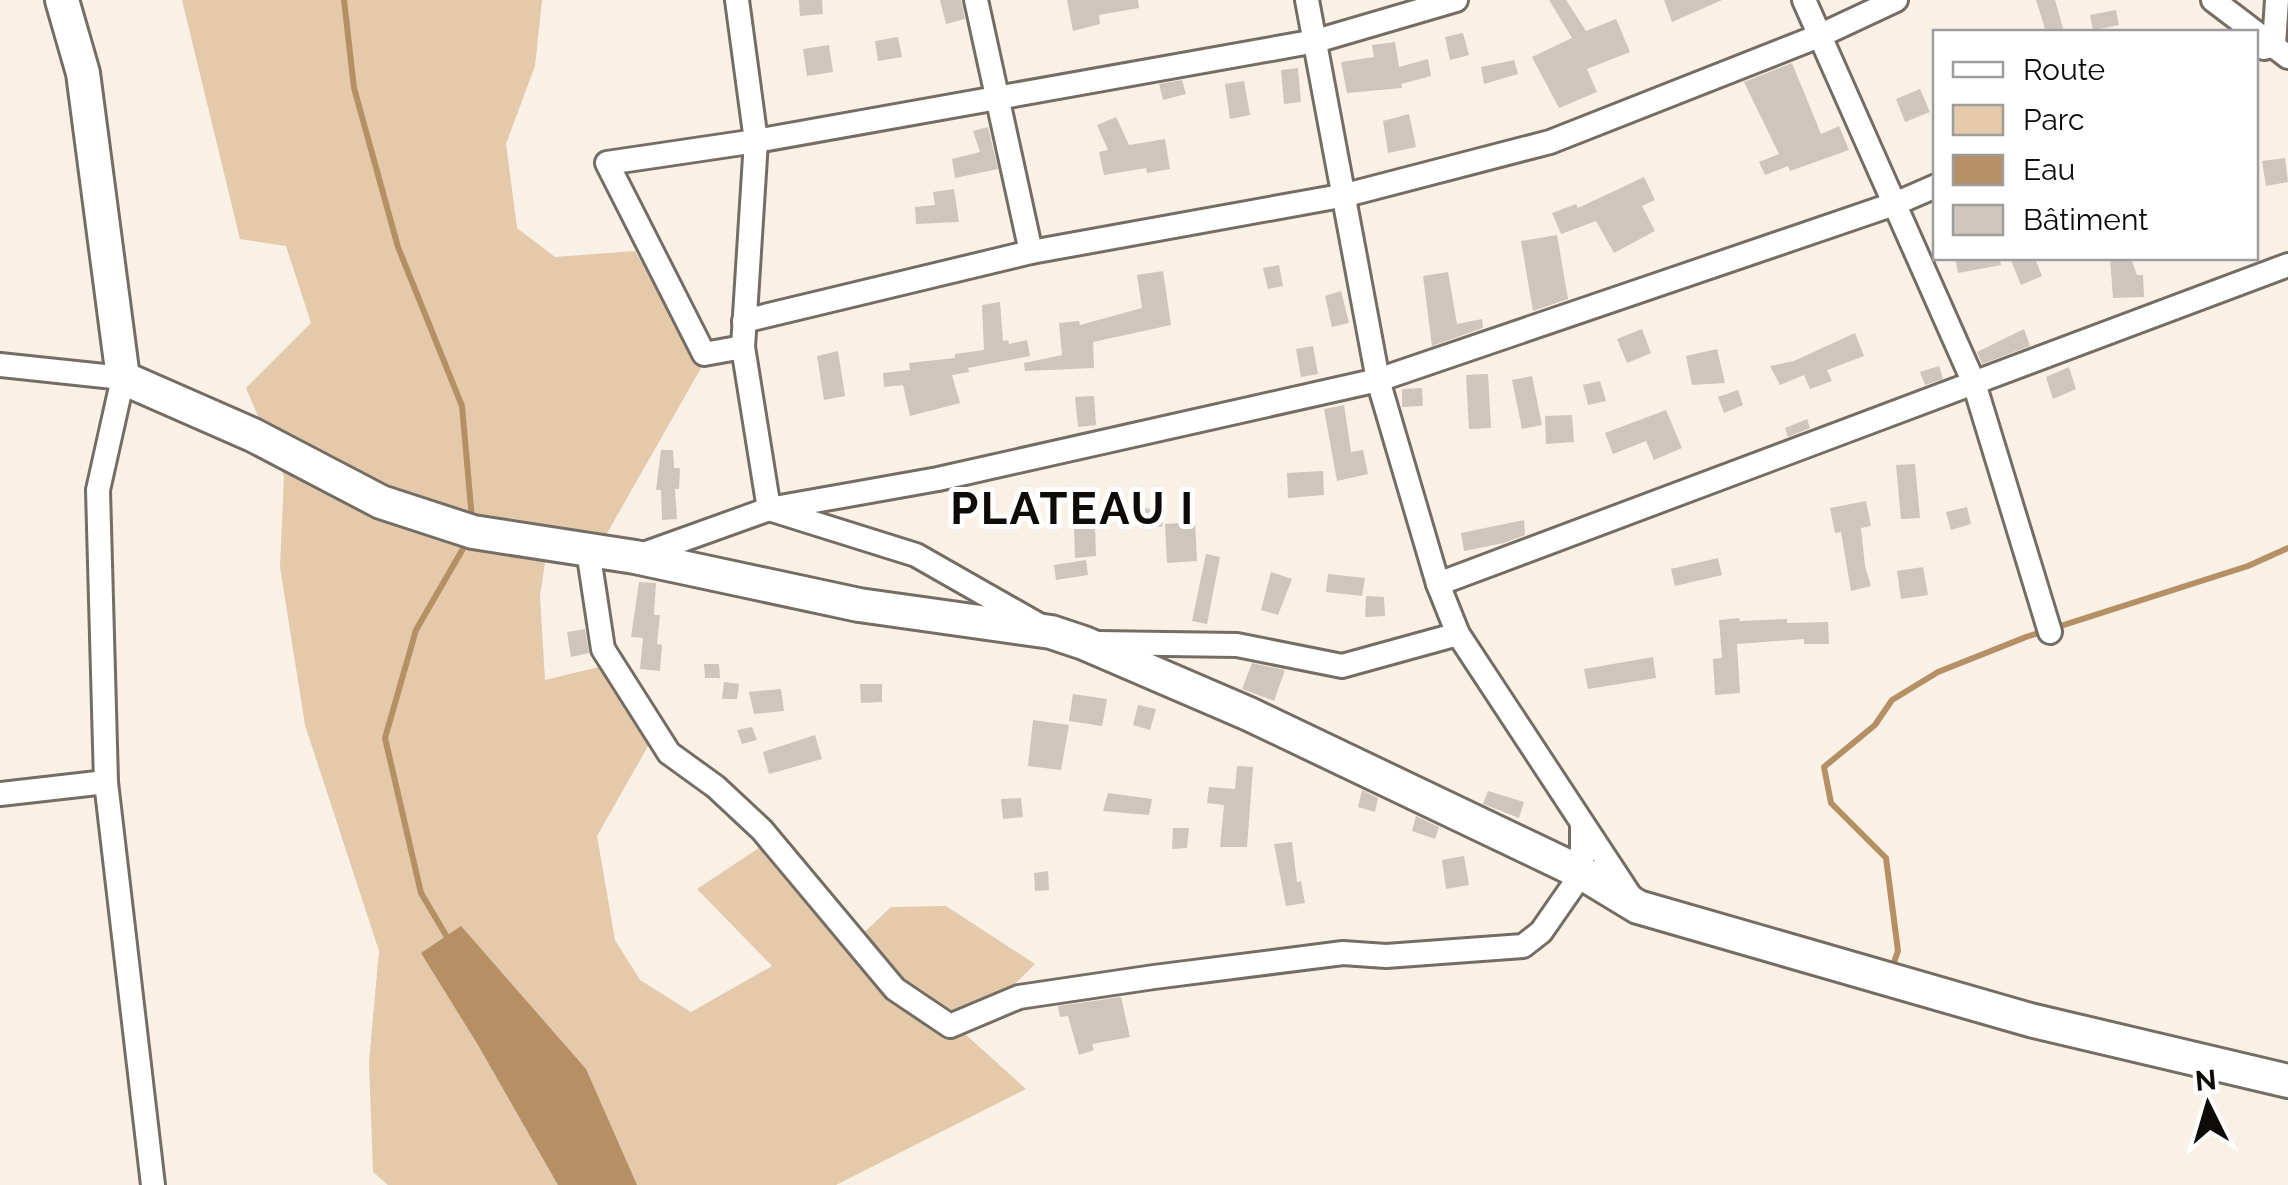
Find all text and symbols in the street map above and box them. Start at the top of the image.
legend [1933,30,2258,260]
text: Route [2023,52,2105,87]
text: Parc [2023,102,2084,137]
text: Eau [2023,152,2075,187]
text: Bâtiment [2023,202,2148,237]
district label: PLATEAU I [950,482,1196,535]
north arrow [2158,1055,2258,1155]
text: N [2194,1063,2218,1098]

